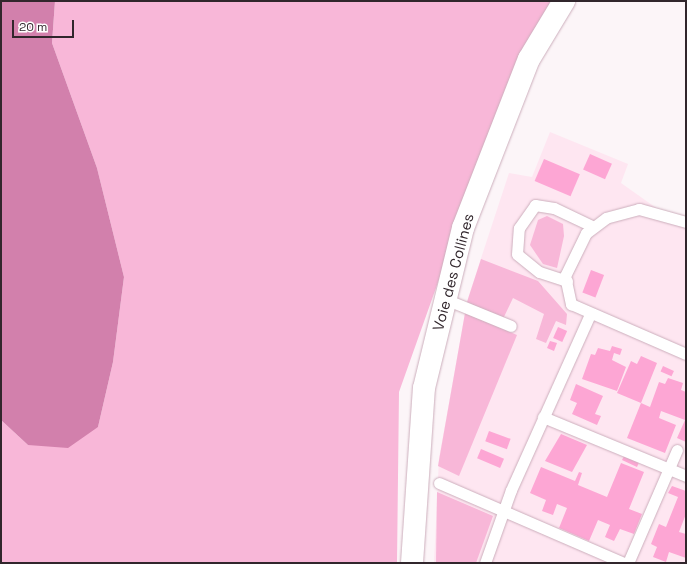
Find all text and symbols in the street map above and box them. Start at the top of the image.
scale bar [14,12,76,38]
text: 20 m [19,19,47,35]
street label: Voie des Collines [429,211,477,333]

